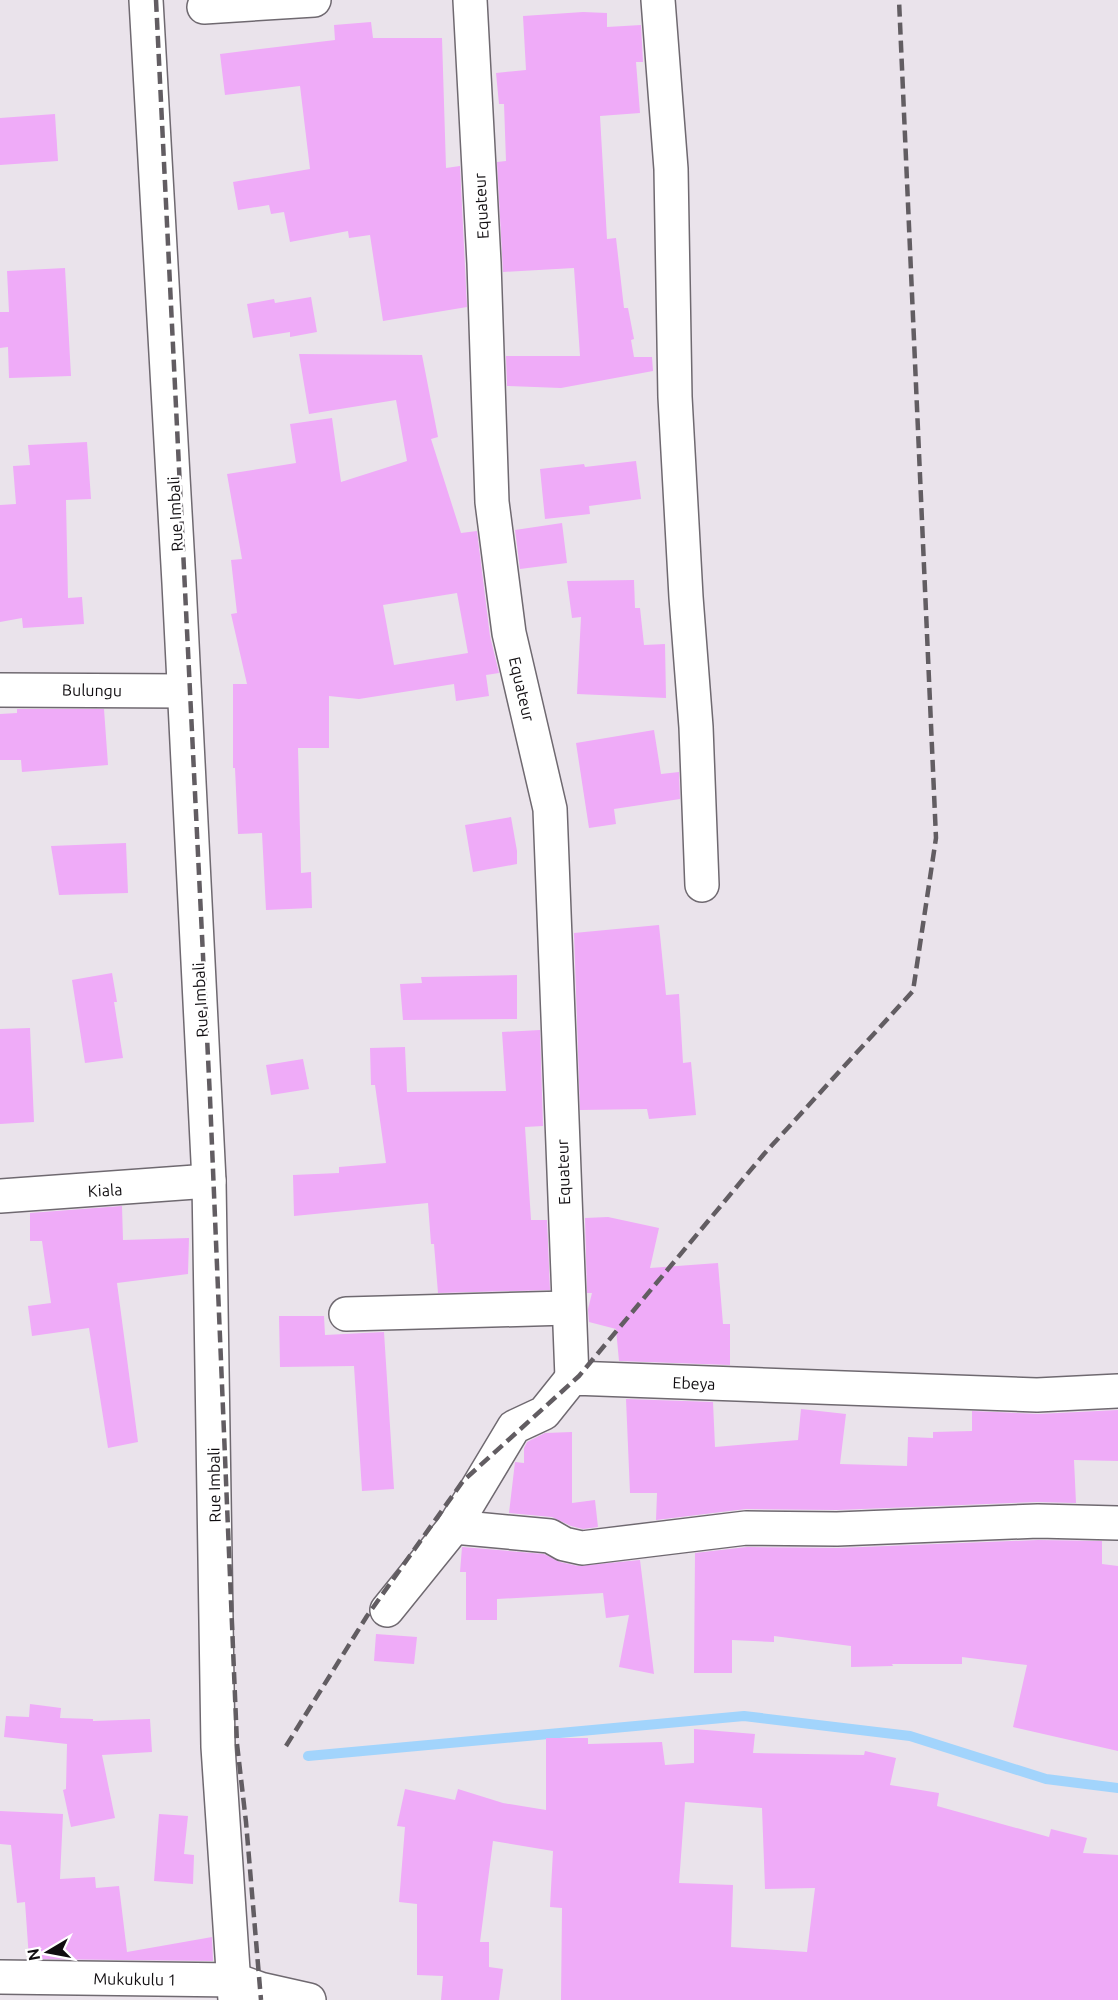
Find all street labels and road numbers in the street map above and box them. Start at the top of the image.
street label: Equateur [470,173,492,239]
street label: Rue Imbali [164,476,186,552]
street label: Equateur [506,655,538,723]
street label: Bulungu [62,680,122,700]
street label: Rue Imbali [189,962,211,1038]
street label: Equateur [553,1139,573,1205]
street label: Kiala [87,1180,123,1200]
street label: Ebeya [672,1373,716,1393]
street label: Rue Imbali [204,1447,224,1523]
street label: Mukukulu 1 [93,1969,177,1989]

